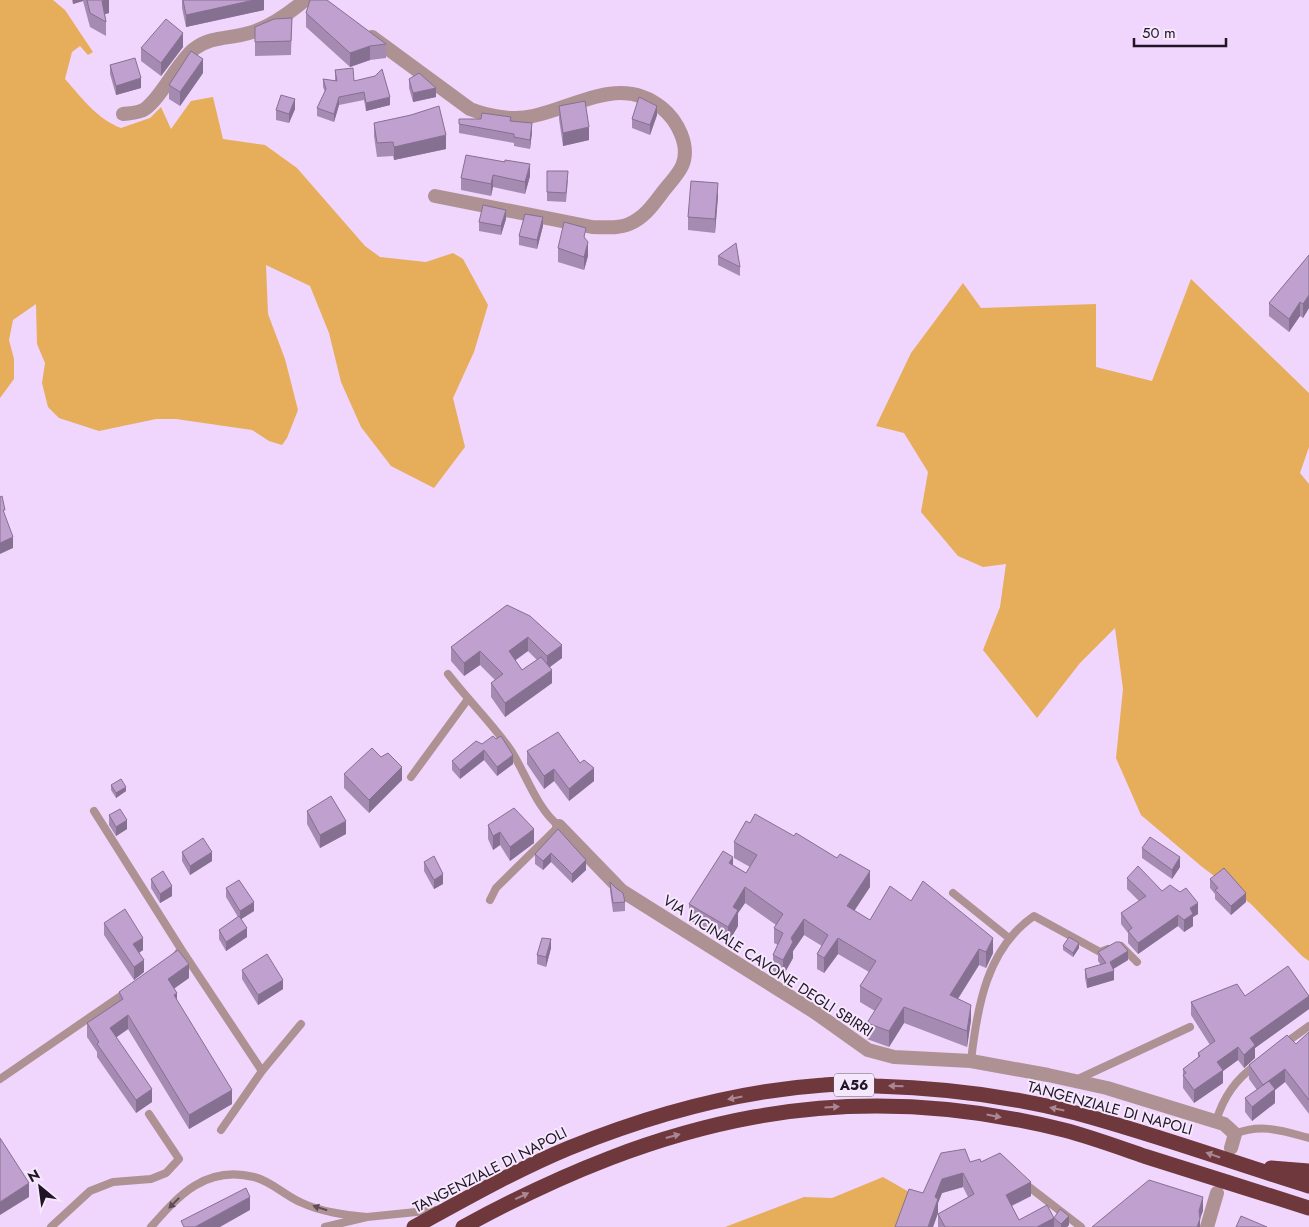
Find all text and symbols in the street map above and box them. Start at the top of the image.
scale bar [1134,15,1226,47]
text: 50 m [1142,22,1176,44]
street label: VIA VICINALE CAVONE DEGLI SBIRRI [659,890,877,1042]
road number: A56 [834,1074,874,1096]
street label: TANGENZIALE DI NAPOLI [1025,1075,1195,1141]
one-way arrow [888,1082,904,1090]
one-way arrow [726,1095,742,1103]
one-way arrow [825,1103,841,1111]
one-way arrow [1049,1105,1065,1113]
one-way arrow [986,1113,1002,1121]
street label: TANGENZIALE DI NAPOLI [409,1122,571,1218]
one-way arrow [665,1132,680,1140]
one-way arrow [1205,1151,1220,1158]
north arrow [15,1162,65,1212]
text: N [24,1164,43,1187]
one-way arrow [515,1192,529,1200]
one-way arrow [168,1196,180,1208]
one-way arrow [312,1204,327,1212]

